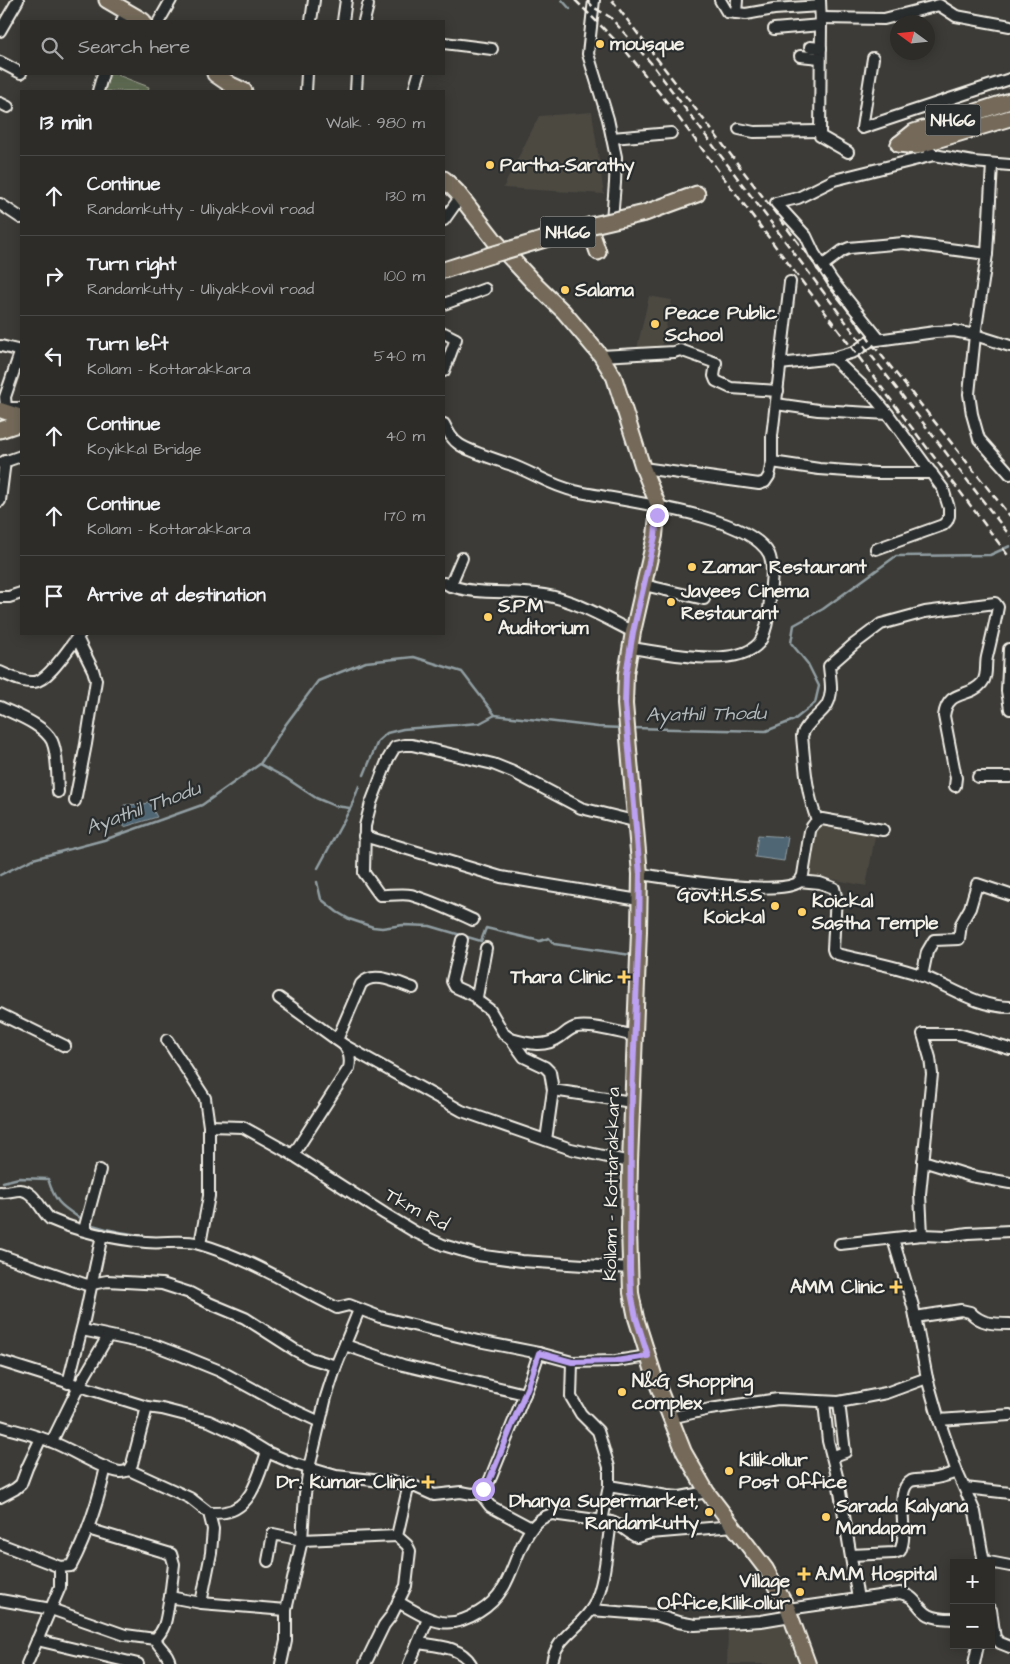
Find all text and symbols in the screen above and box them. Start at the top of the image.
north arrow [890,15,935,60]
search box [20,20,445,75]
place label: mousque [610,31,685,58]
icon: search [38,34,66,62]
text: Search here [78,34,190,61]
marker: mousque [594,38,606,50]
road number: NH66 [926,104,980,136]
text: 13 min [40,108,92,137]
text: Walk · 980 m [326,112,425,134]
place label: Partha-Sarathy [500,152,635,180]
marker: Partha-Sarathy [484,159,496,171]
text: Continue [87,171,161,198]
icon: ahead [40,182,68,210]
text: 130 m [386,185,425,207]
text: Randamkutty - Uliyakkovil road [87,198,314,220]
road number: NH66 [540,216,596,248]
text: Turn right [87,251,176,278]
icon: right [40,262,68,290]
text: 100 m [384,265,425,287]
place label: Salama [574,277,634,304]
text: Randamkutty - Uliyakkovil road [87,278,314,300]
marker: Salama [559,284,571,296]
place label: Peace Public School [664,300,777,349]
marker: Peace Public School [649,318,661,330]
text: Turn left [87,331,168,358]
icon: left [40,342,68,370]
text: 540 m [374,345,425,367]
text: Kollam - Kottarakkara [87,358,251,380]
text: Continue [87,411,161,438]
icon: ahead [40,422,68,450]
text: 40 m [385,425,425,447]
text: Koyikkal Bridge [87,438,201,460]
text: Continue [87,491,161,518]
icon: ahead [40,502,68,530]
route end [646,504,669,527]
text: 170 m [384,505,425,527]
text: Kollam - Kottarakkara [87,518,251,540]
place label: Zamar Restaurant [702,554,867,581]
marker: Zamar Restaurant [686,561,698,573]
place label: Javees Cinema Restaurant [680,578,809,627]
icon: arrive [40,582,68,610]
text: Arrive at destination [87,582,266,609]
place label: S.P.M Auditorium [497,593,590,642]
marker: Javees Cinema Restaurant [665,596,677,608]
marker: S.P.M Auditorium [482,611,494,623]
water label: Ayathil Thodu [646,699,768,730]
water label: Ayathil Thodu [82,774,206,843]
place label: Govt.H.S.S. Koickal [677,882,765,931]
place label: Koickal Sastha Temple [811,888,939,937]
marker: Govt.H.S.S. Koickal [769,900,781,912]
marker: Koickal Sastha Temple [796,906,808,918]
place label: Thara Clinic [510,964,613,991]
marker: Thara Clinic [617,970,631,984]
street label: Kollam - Kottarakkara [597,1086,627,1281]
street label: Tkm Rd [380,1182,454,1238]
place label: AMM Clinic [790,1274,885,1301]
marker: AMM Clinic [889,1280,903,1294]
place label: N&G Shopping complex [632,1368,753,1417]
marker: N&G Shopping complex [616,1386,628,1398]
place label: Kilikollur Post Office [739,1447,848,1496]
marker: Kilikollur Post Office [723,1465,735,1477]
place label: Dr. Kumar Clinic [277,1469,417,1496]
marker: Dr. Kumar Clinic [421,1475,435,1489]
route start [472,1478,495,1501]
place label: Dhanya Supermarket, Randamkutty [509,1488,700,1538]
place label: Sarada Kalyana Mandapam [835,1493,969,1542]
marker: Dhanya Supermarket, Randamkutty [703,1506,715,1518]
marker: Sarada Kalyana Mandapam [820,1511,832,1523]
map controls [950,1559,995,1649]
button: + [950,1559,995,1604]
place label: A.M.M Hospital [815,1561,937,1588]
marker: A.M.M Hospital [797,1567,811,1581]
place label: Village Office,Kilikollur [657,1568,791,1617]
marker: Village Office,Kilikollur [794,1586,806,1598]
button: − [950,1604,995,1649]

